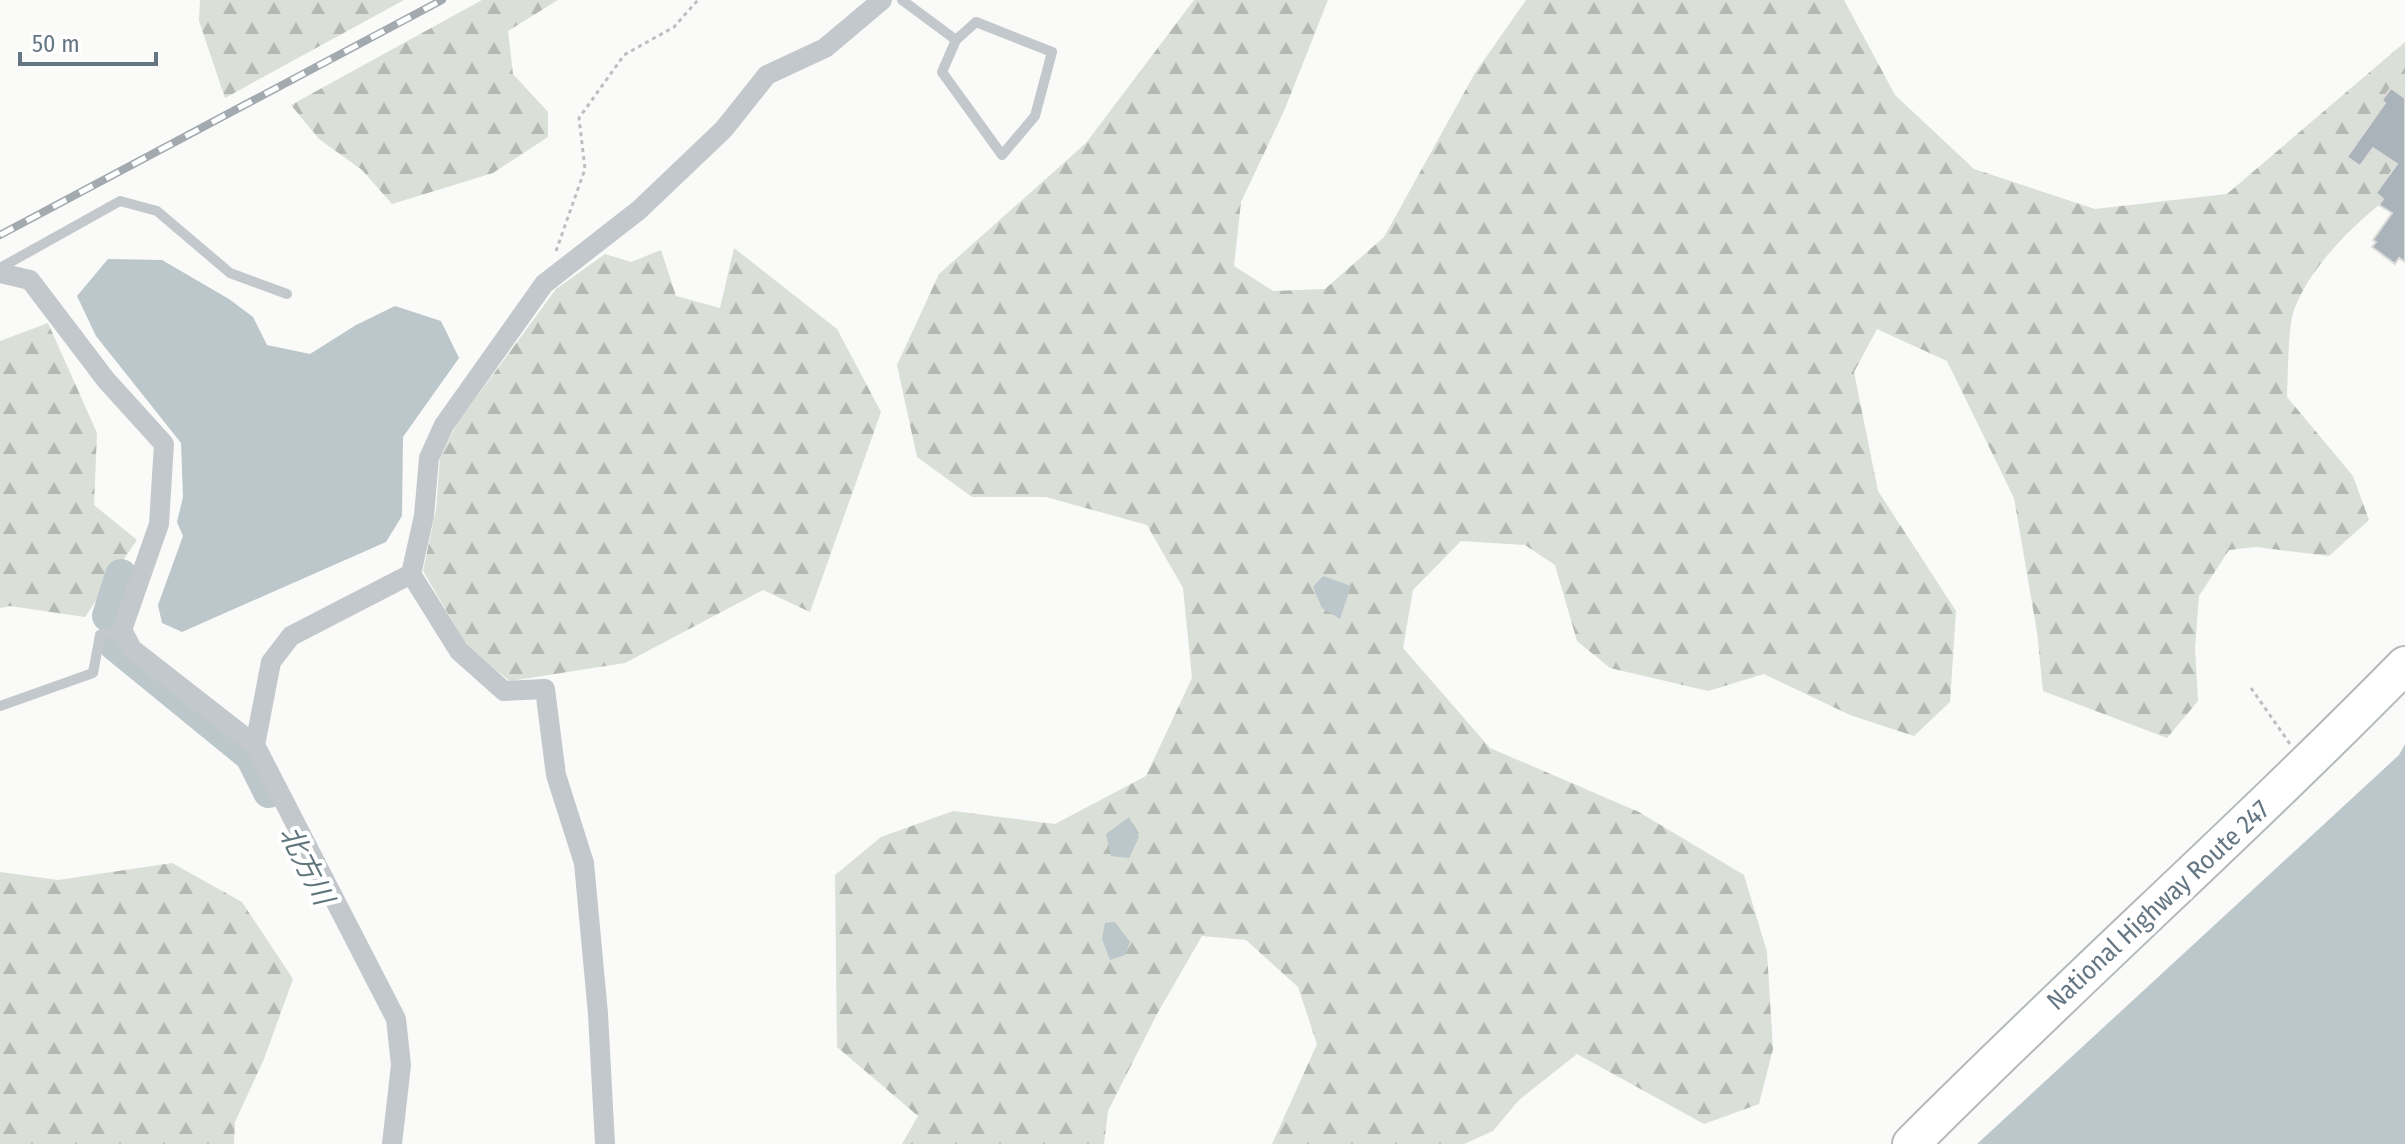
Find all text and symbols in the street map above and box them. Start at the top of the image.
scale bar [20,16,156,66]
text: 50 m [32,30,80,58]
street label: National Highway Route 247 [2041,794,2276,1017]
water label: 北方川 [273,820,342,913]

